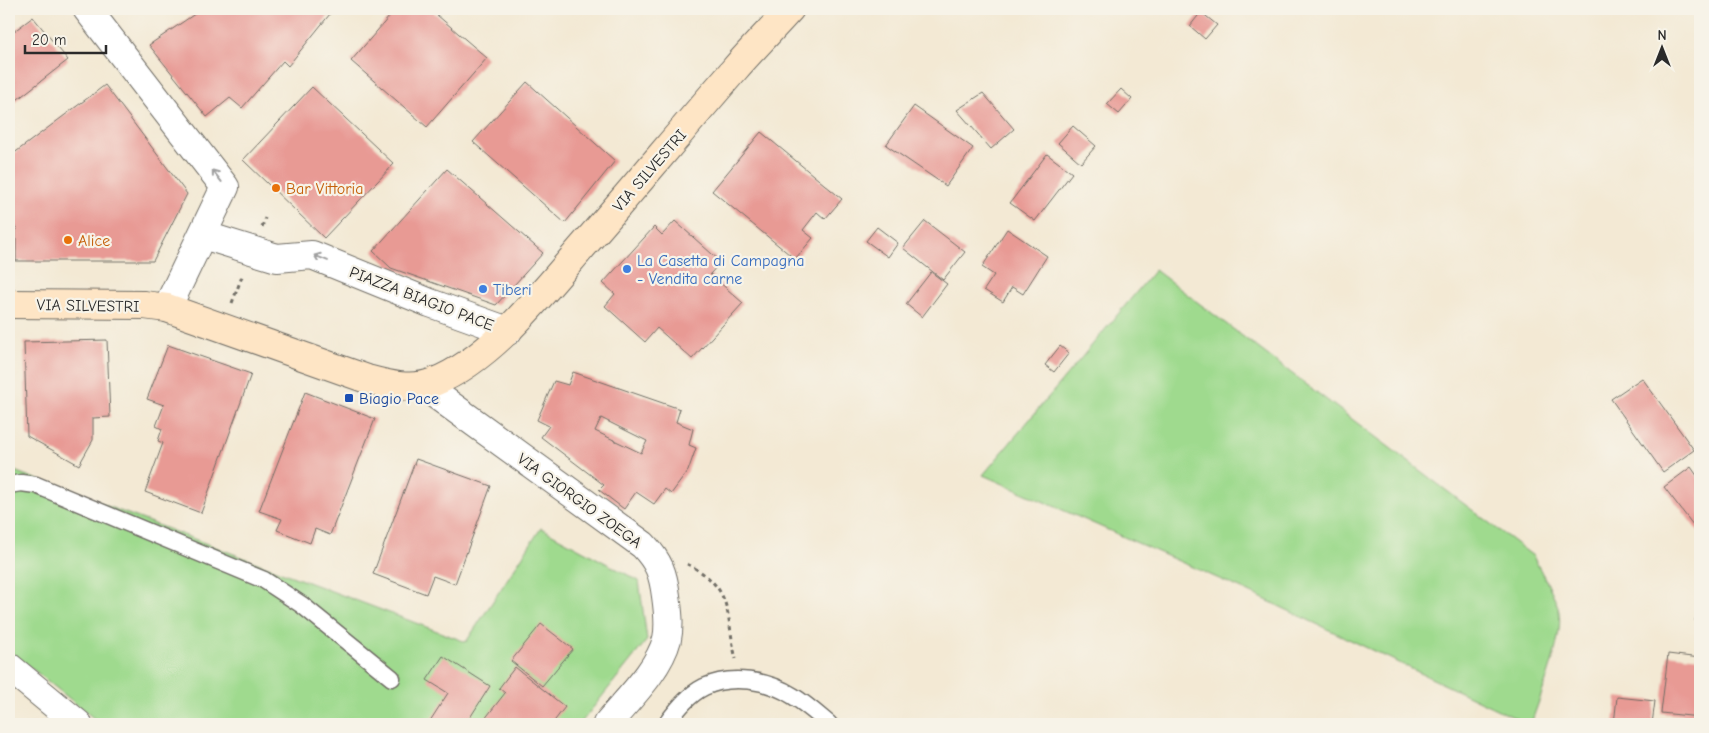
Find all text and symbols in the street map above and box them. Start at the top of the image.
scale bar [25,22,106,54]
north arrow [1636,22,1686,72]
text: N [1657,27,1667,44]
text: 20 m [32,31,66,49]
street label: VIA SILVESTRI [609,126,690,215]
one-way arrow [212,170,223,183]
place label: Bar Vittoria [286,180,363,198]
marker: Bar Vittoria [270,182,282,194]
place label: Alice [78,232,110,250]
marker: Alice [62,234,74,246]
place label: La Casetta di Campagna - Vendita carne [637,252,804,288]
one-way arrow [313,253,328,262]
street label: PIAZZA BIAGIO PACE [347,263,497,335]
marker: La Casetta di Campagna - Vendita carne [621,263,633,275]
place label: Tiberi [493,281,532,299]
marker: Tiberi [477,283,489,295]
street label: VIA SILVESTRI [37,296,139,316]
place label: Biagio Pace [359,390,439,408]
marker: Biagio Pace [343,392,355,404]
street label: VIA GIORGIO ZOEGA [514,450,645,552]

